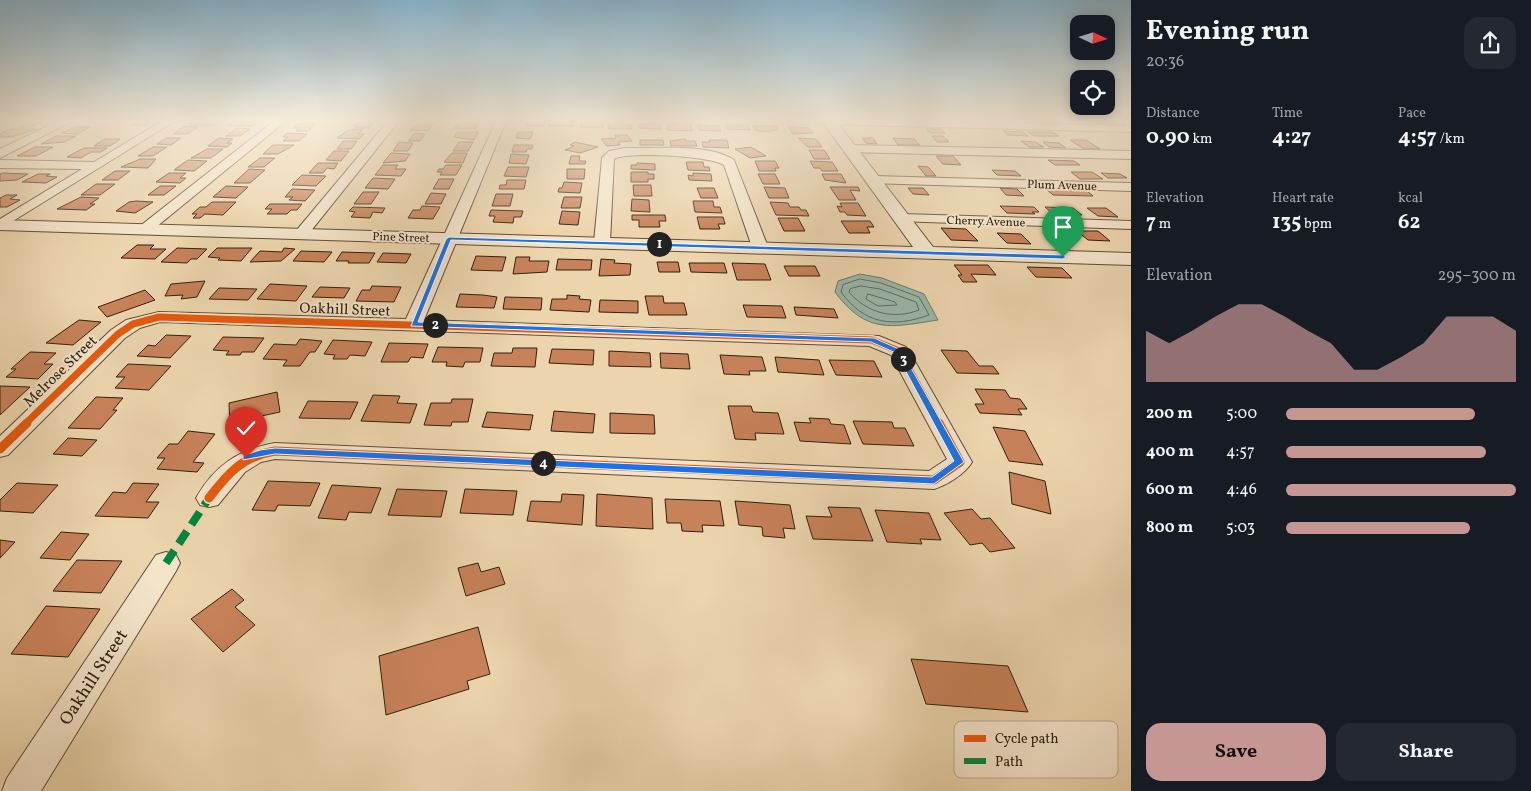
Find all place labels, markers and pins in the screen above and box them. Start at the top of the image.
pin [1042,206,1084,257]
pin: 1 [646,232,672,256]
pin: 2 [422,312,448,338]
pin: 3 [890,346,916,372]
pin [225,407,267,458]
pin: 4 [530,450,556,476]

